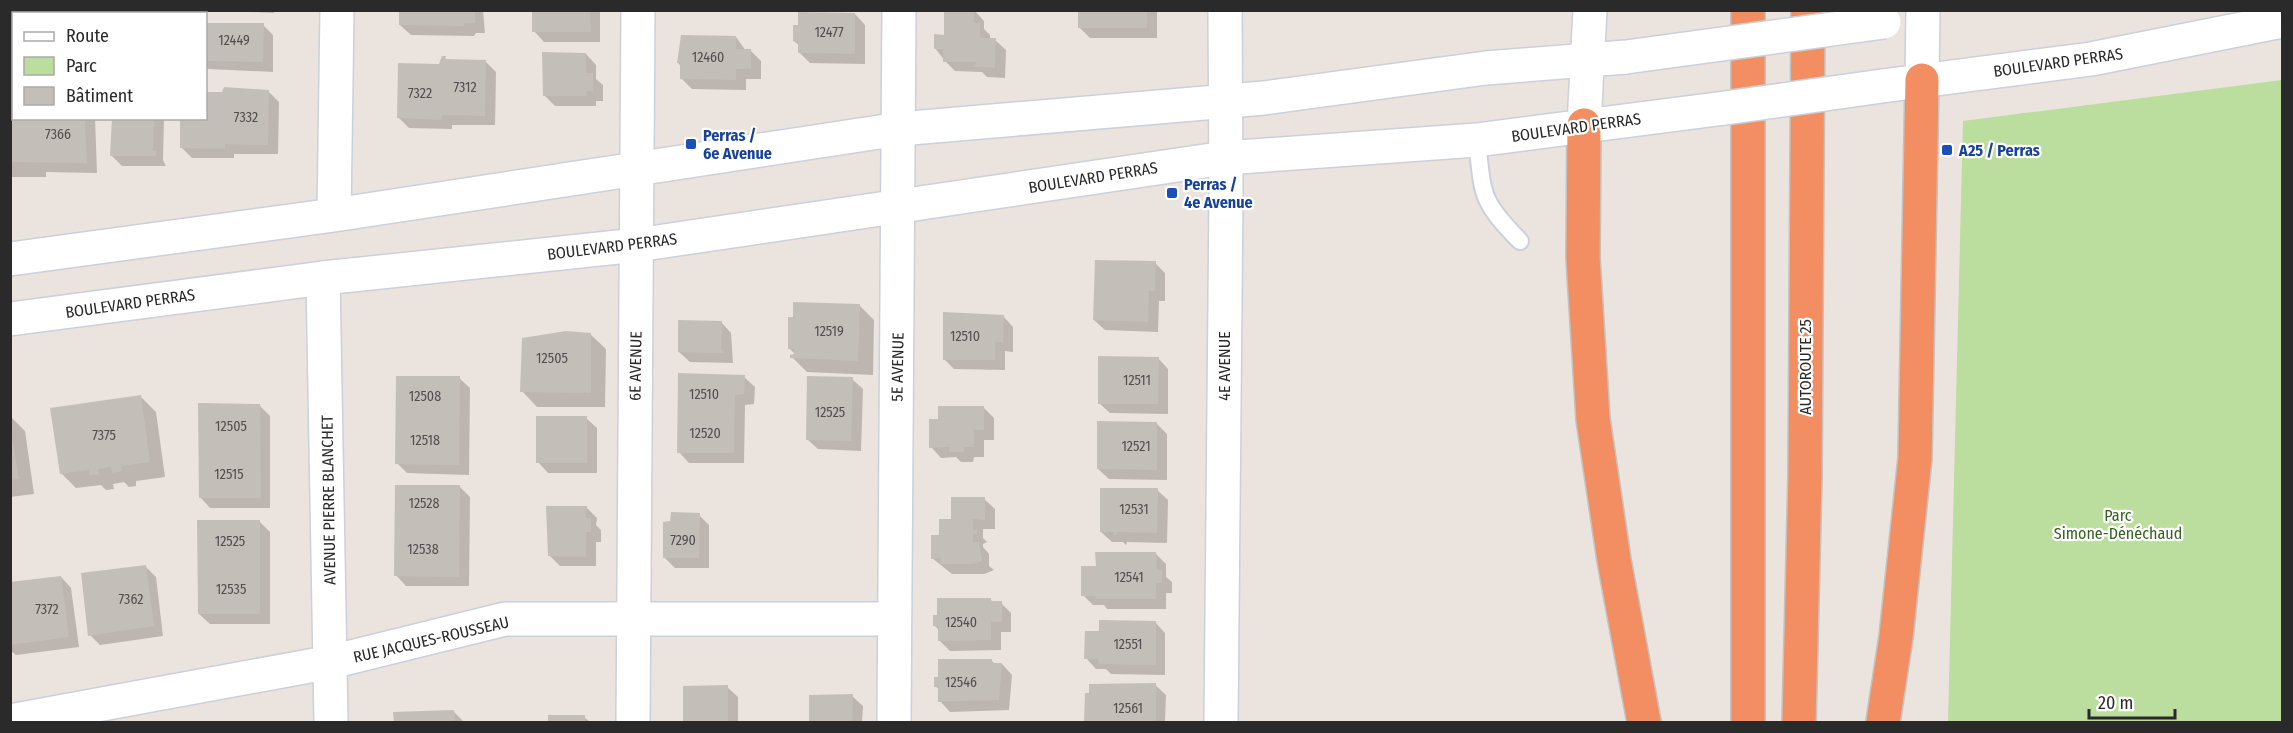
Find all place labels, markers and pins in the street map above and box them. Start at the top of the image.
place label: Perras / 6e Avenue [703,126,772,163]
marker: Perras / 6e Avenue [684,137,698,151]
place label: A25 / Perras [1958,141,2040,160]
marker: A25 / Perras [1940,143,1954,157]
place label: Perras / 4e Avenue [1184,175,1253,212]
marker: Perras / 4e Avenue [1165,186,1179,200]

